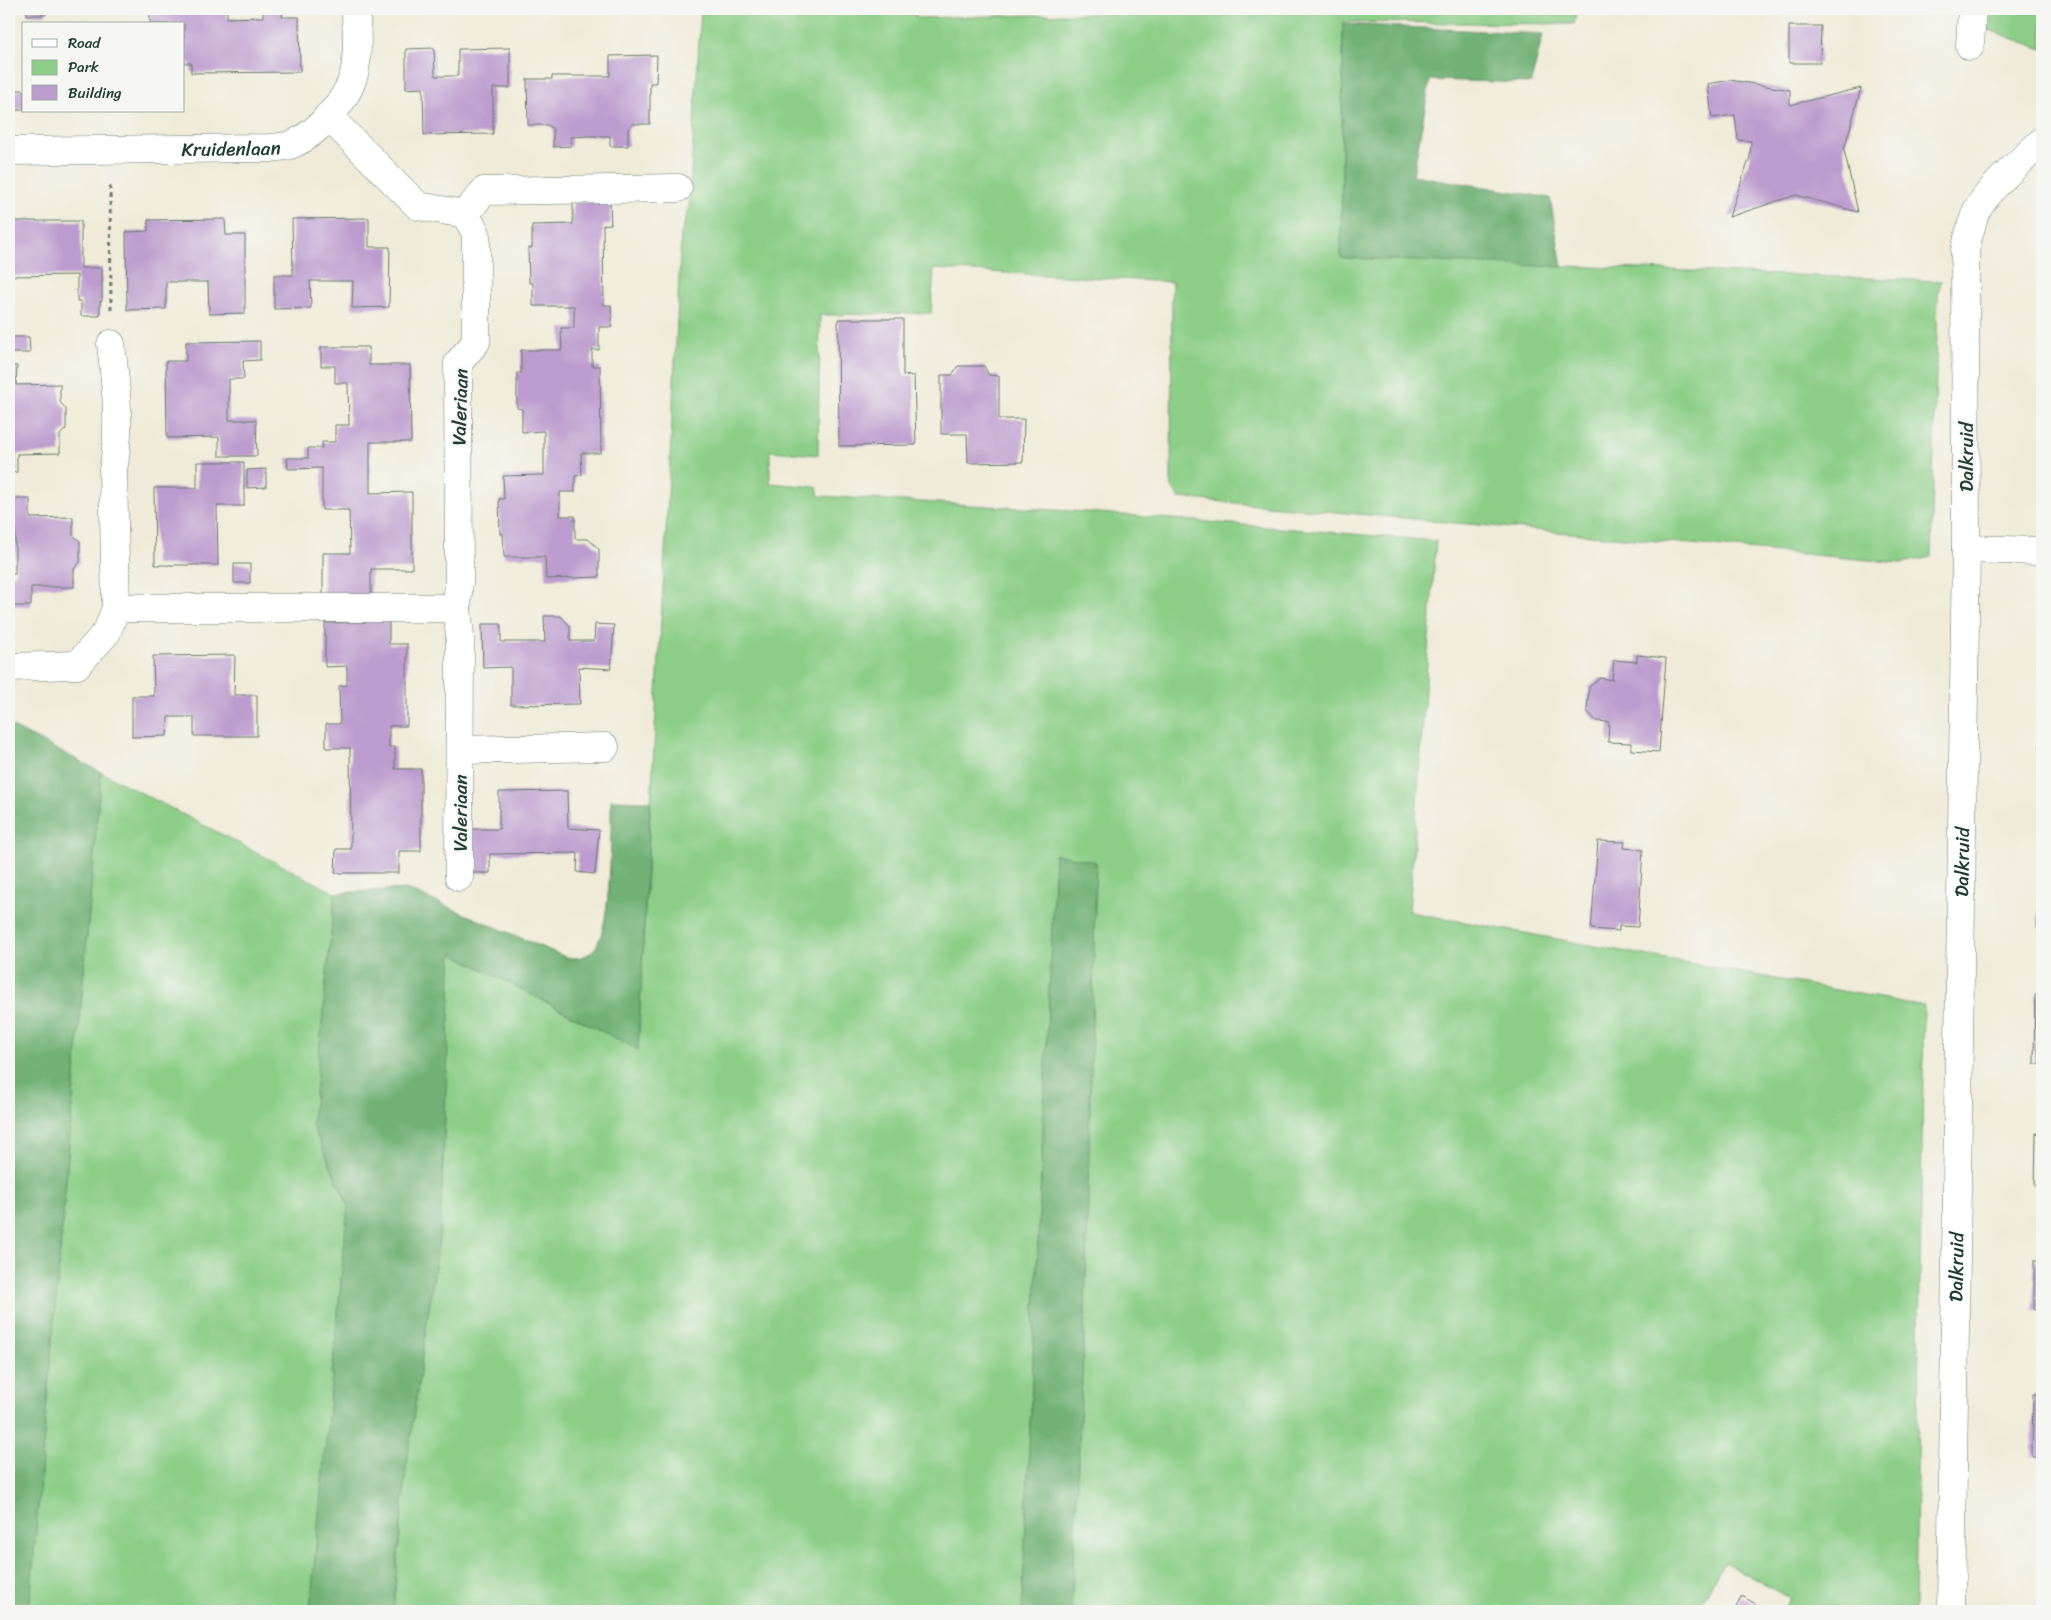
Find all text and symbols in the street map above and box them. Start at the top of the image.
legend [22,22,185,112]
text: Road [68,30,101,56]
text: Park [68,54,99,80]
text: Building [68,80,122,106]
street label: Kruidenlaan [181,131,282,166]
street label: Valeriaan [442,368,478,446]
street label: Dalkruid [1950,420,1983,492]
street label: Valeriaan [444,774,477,852]
street label: Dalkruid [1945,825,1979,897]
street label: Dalkruid [1939,1230,1973,1302]

